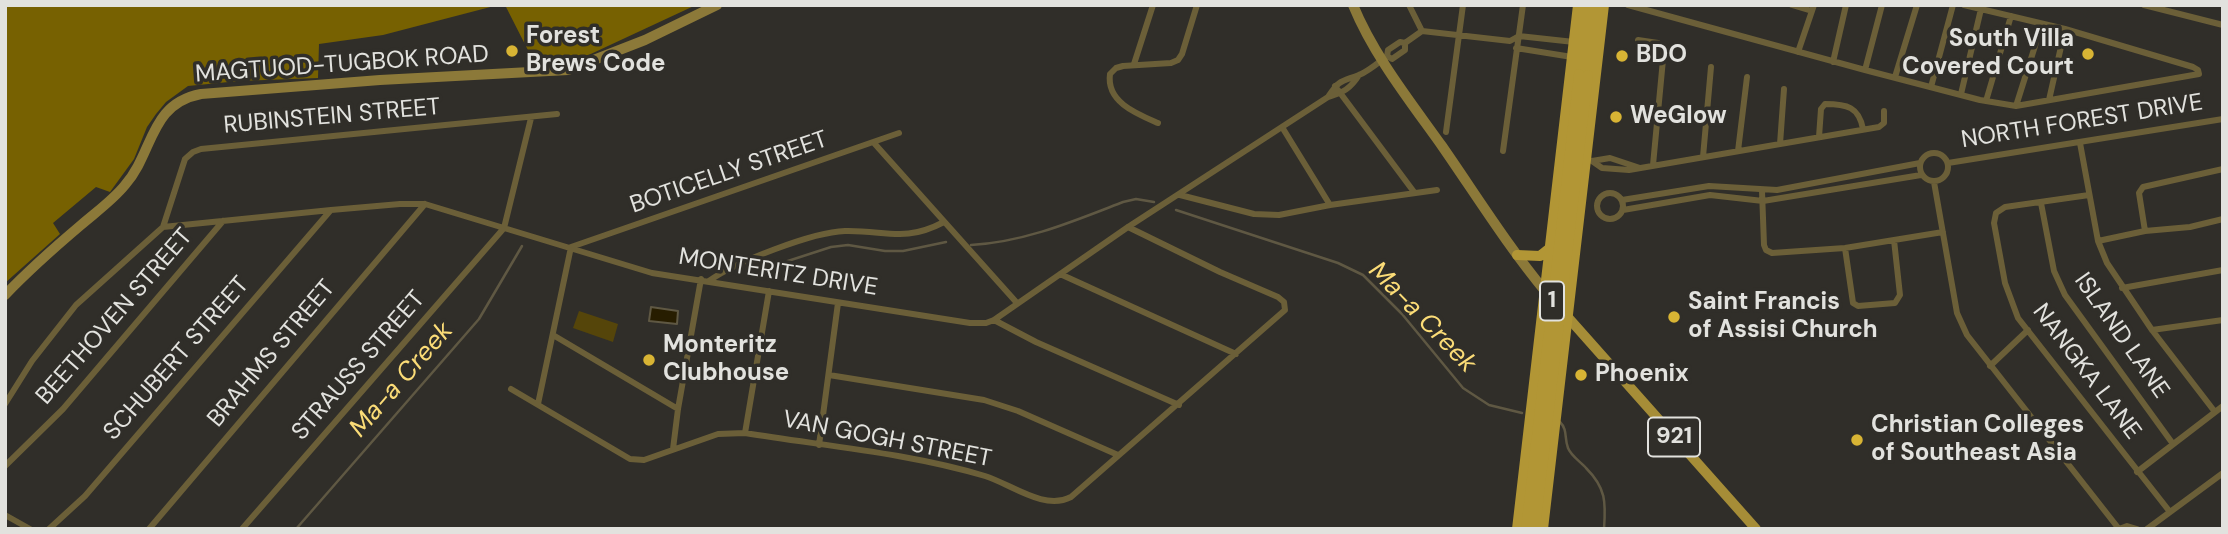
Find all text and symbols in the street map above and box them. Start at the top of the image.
place label: Forest Brews Code [526,23,666,79]
place label: South Villa Covered Court [1902,26,2074,82]
street label: MAGTUOD-TUGBOK ROAD [194,40,490,90]
place label: BDO [1636,42,1687,70]
marker: Forest Brews Code [504,43,520,59]
marker: South Villa Covered Court [2080,46,2096,62]
marker: BDO [1614,48,1630,64]
street label: NORTH FOREST DRIVE [1959,89,2205,155]
street label: RUBINSTEIN STREET [222,93,442,141]
place label: WeGlow [1630,103,1727,131]
marker: WeGlow [1608,109,1624,125]
street label: BOTICELLY STREET [626,126,832,220]
street label: BEETHOVEN STREET [31,223,199,411]
street label: MONTERITZ DRIVE [676,243,880,303]
water label: Ma-a Creek [1361,256,1483,380]
street label: ISLAND LANE [2067,268,2175,404]
street label: SCHUBERT STREET [98,271,256,447]
street label: BRAHMS STREET [202,275,342,433]
road number: 1 [1540,282,1564,320]
street label: STRAUSS STREET [286,286,432,446]
place label: Saint Francis of Assisi Church [1688,289,1878,345]
street label: NANGKA LANE [2026,299,2146,445]
marker: Saint Francis of Assisi Church [1666,309,1682,325]
water label: Ma-a Creek [344,316,460,444]
place label: Monteritz Clubhouse [663,332,789,388]
marker: Monteritz Clubhouse [641,352,657,368]
place label: Phoenix [1595,361,1689,389]
marker: Phoenix [1573,367,1589,383]
street label: VAN GOGH STREET [780,406,994,474]
place label: Christian Colleges of Southeast Asia [1871,412,2084,468]
road number: 921 [1648,418,1700,457]
marker: Christian Colleges of Southeast Asia [1849,432,1865,448]

